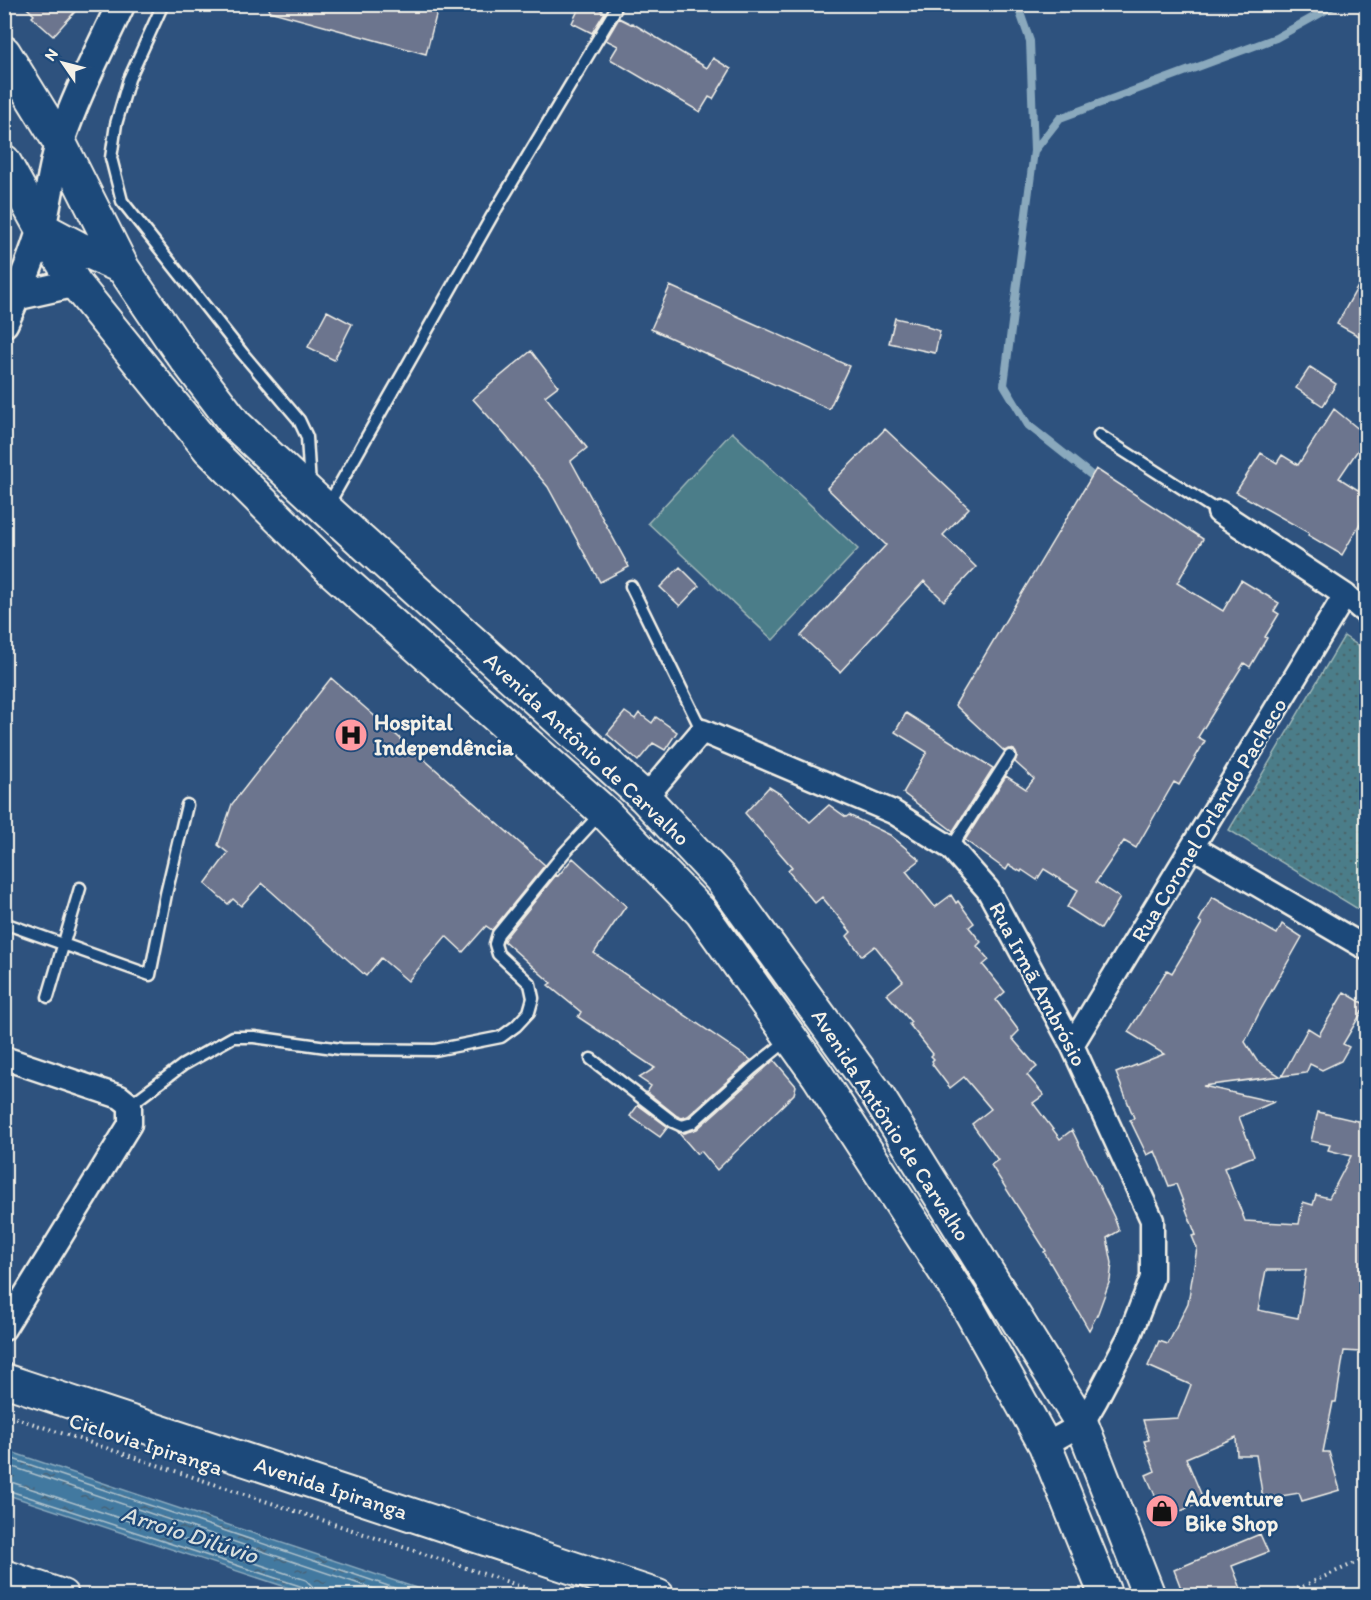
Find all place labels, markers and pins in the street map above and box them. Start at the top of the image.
place label: Hospital Independência [374,709,514,761]
hospital icon: Hospital Independência [333,717,369,753]
place label: Adventure Bike Shop [1184,1485,1284,1537]
shop icon: Adventure Bike Shop [1144,1493,1180,1529]

